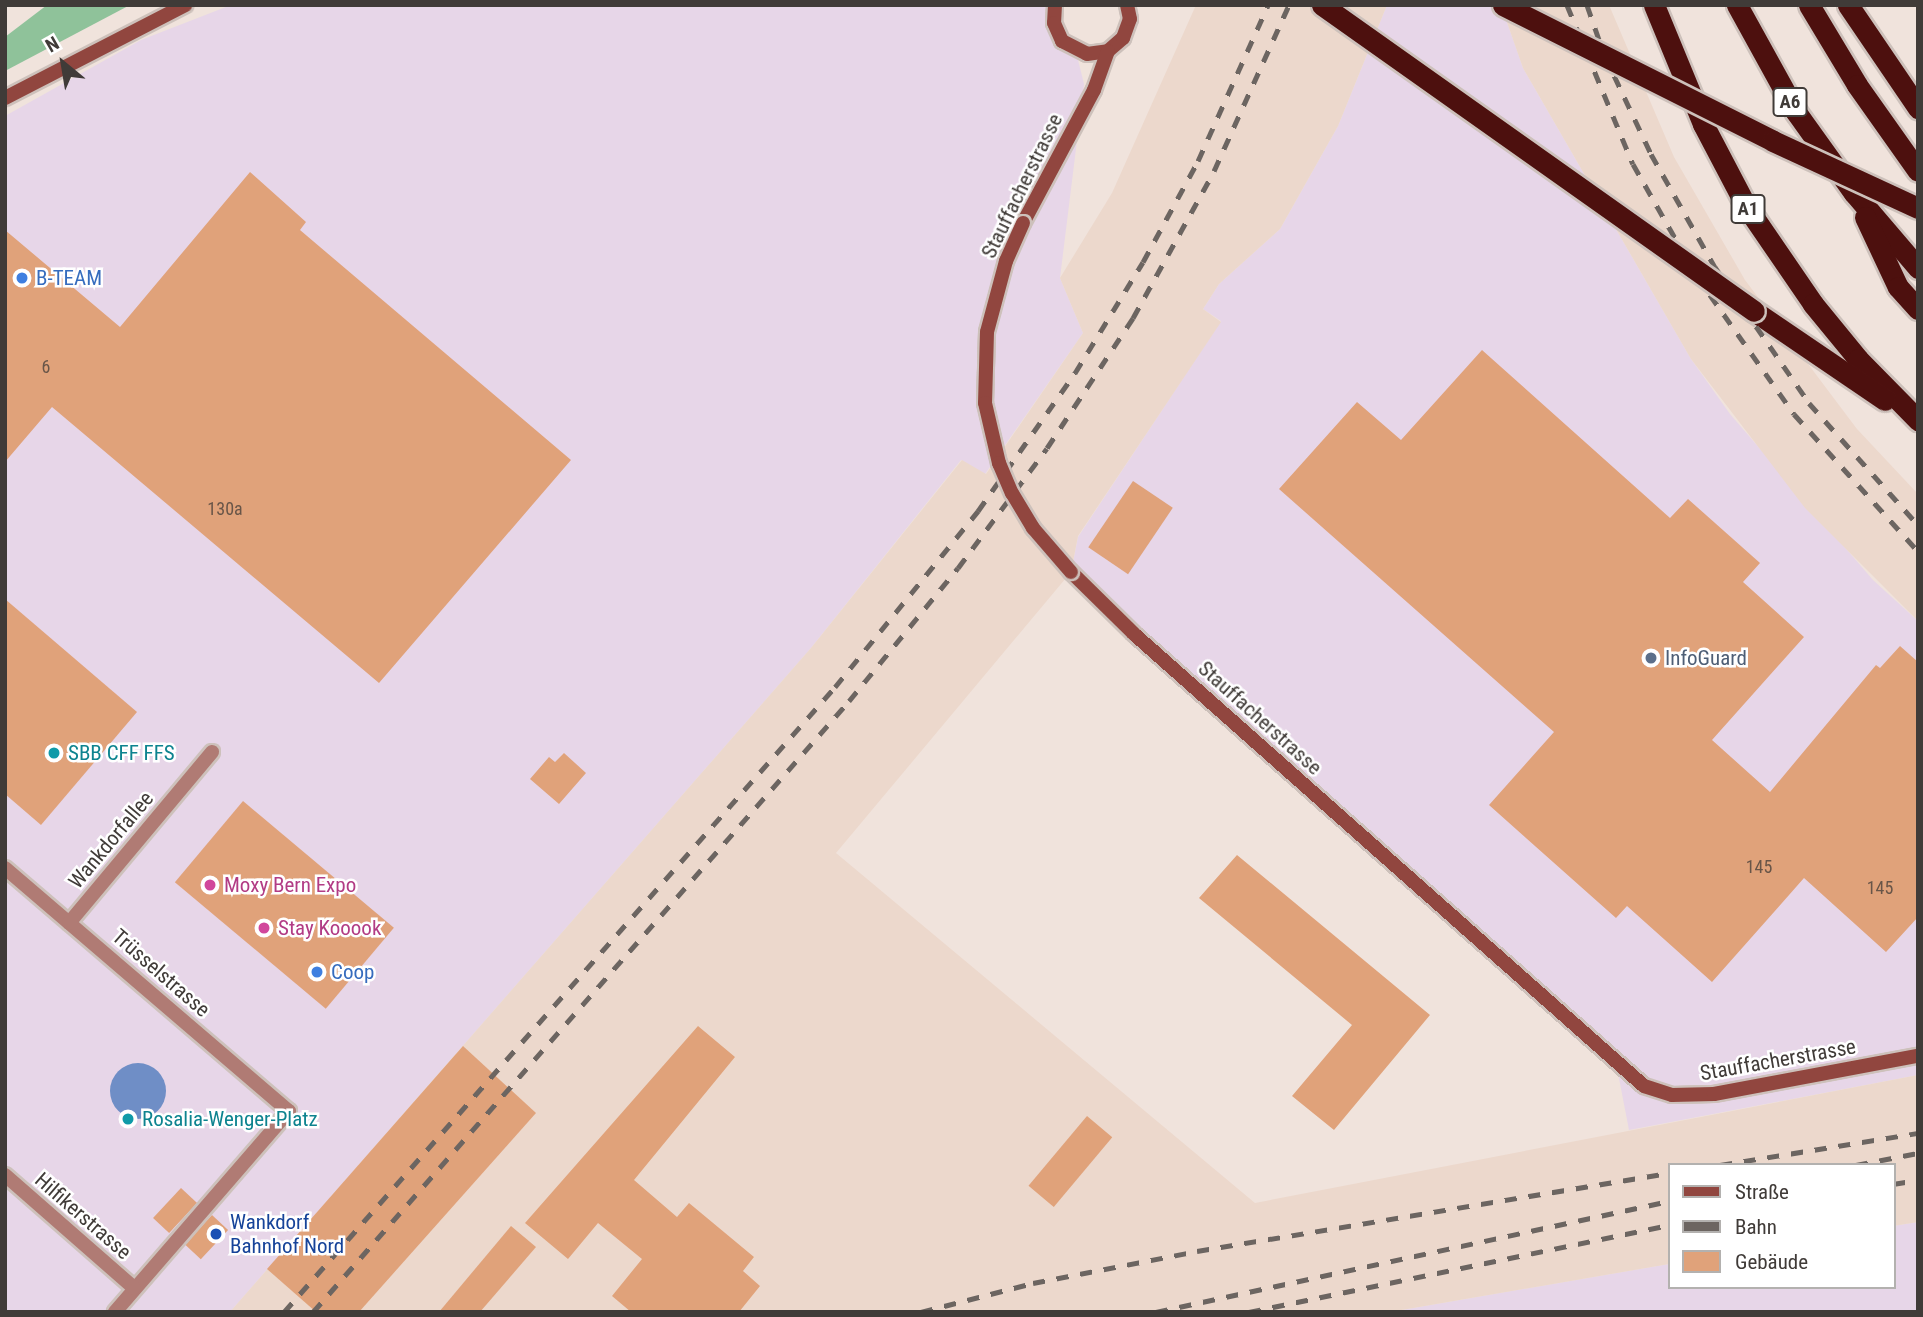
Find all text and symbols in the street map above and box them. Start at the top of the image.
north arrow [28,28,98,98]
text: N [41,32,63,57]
road number: A6 [1772,86,1808,118]
street label: Stauffacherstrasse [976,110,1068,262]
road number: A1 [1730,194,1766,224]
place label: B-TEAM [36,265,102,291]
marker: B-TEAM [14,270,30,286]
house number: 6 [42,356,50,378]
house number: 130a [207,498,243,520]
place label: InfoGuard [1665,645,1747,671]
marker: InfoGuard [1643,650,1659,666]
street label: Stauffacherstrasse [1193,656,1327,780]
place label: SBB CFF FFS [68,740,175,766]
marker: SBB CFF FFS [46,745,62,761]
street label: Wankdorfallee [63,786,159,894]
house number: 145 [1746,856,1772,878]
place label: Moxy Bern Expo [224,872,356,898]
marker: Moxy Bern Expo [202,877,218,893]
house number: 145 [1867,877,1893,899]
place label: Stay Kooook [278,915,381,941]
marker: Stay Kooook [256,920,272,936]
street label: Trüsselstrasse [107,924,215,1022]
place label: Coop [331,959,374,985]
marker: Coop [309,964,325,980]
street label: Stauffacherstrasse [1698,1034,1858,1086]
place label: Rosalia-Wenger-Platz [142,1106,318,1132]
marker: Rosalia-Wenger-Platz [120,1111,136,1127]
legend [1668,1163,1895,1289]
street label: Hilfikerstrasse [30,1167,136,1265]
text: Straße [1735,1180,1789,1204]
place label: Wankdorf Bahnhof Nord [230,1209,344,1259]
text: Bahn [1735,1215,1777,1239]
marker: Wankdorf Bahnhof Nord [208,1226,224,1242]
text: Gebäude [1735,1250,1808,1274]

